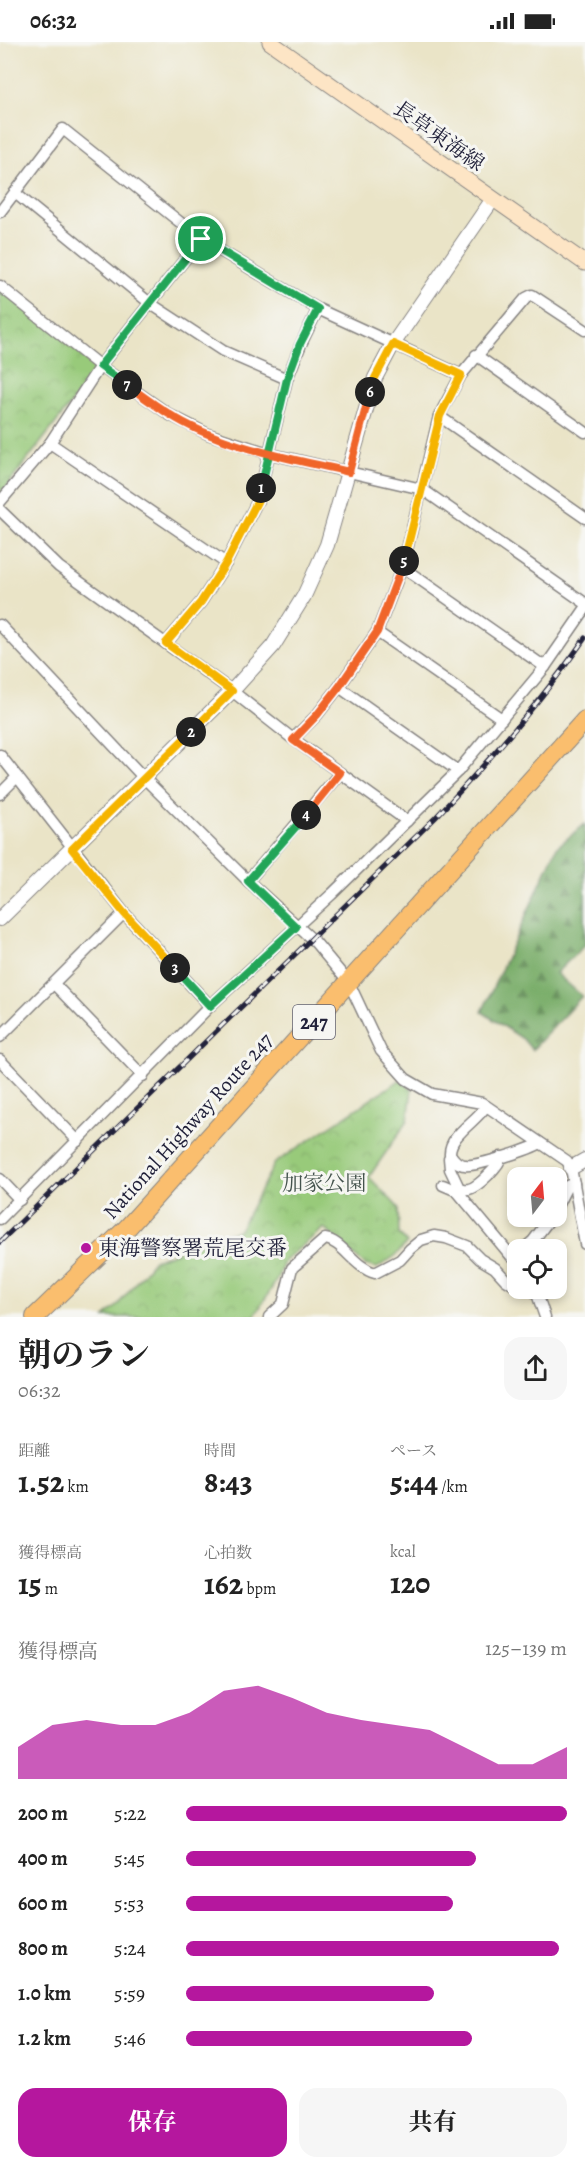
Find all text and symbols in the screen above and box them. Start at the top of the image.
text: 06:32 [30,6,77,36]
street label: 長草東海線 [388,94,490,178]
pin [175,213,226,264]
icon: arrive [184,222,217,255]
pin: 7 [112,370,142,400]
text: 7 [124,374,130,396]
pin: 6 [355,377,385,407]
text: 6 [366,381,374,403]
pin: 1 [246,473,276,503]
text: 1 [258,477,264,499]
pin: 5 [389,546,419,576]
text: 5 [401,550,407,572]
pin: 2 [176,717,206,747]
text: 2 [187,721,195,743]
pin: 4 [291,800,321,830]
text: 4 [302,804,310,826]
pin: 3 [160,953,190,983]
text: 3 [172,957,178,979]
road number: 247 [293,1005,335,1039]
street label: National Highway Route 247 [97,1027,279,1225]
north arrow [507,1167,567,1227]
map controls [507,1167,567,1299]
park label: 加家公園 [282,1169,366,1197]
place label: 東海警察署荒尾交番 [98,1234,287,1262]
button: locate [507,1239,567,1299]
marker: 東海警察署荒尾交番 [79,1241,93,1255]
text: 朝のラン [18,1332,150,1377]
button: share [504,1337,567,1400]
text: 06:32 [18,1377,60,1404]
text: 距離 [18,1440,50,1462]
text: 時間 [204,1440,236,1462]
text: ペース [390,1440,437,1462]
text: 1.52 [18,1462,64,1502]
text: 8:43 [204,1462,253,1502]
text: 5:44 [390,1462,438,1502]
text: km [64,1476,89,1498]
text: /km [438,1476,468,1498]
text: kcal [390,1541,416,1563]
text: 獲得標高 [18,1542,82,1564]
text: 心拍数 [204,1542,252,1564]
text: 120 [390,1563,430,1603]
text: 15 [18,1564,42,1604]
text: 162 [204,1564,243,1604]
text: m [42,1578,58,1600]
text: bpm [243,1578,276,1600]
text: 125–139 m [485,1635,567,1662]
text: 獲得標高 [18,1638,98,1665]
text: 200 m [18,1800,68,1827]
text: 5:22 [114,1800,146,1827]
text: 400 m [18,1845,68,1872]
text: 5:45 [114,1845,145,1872]
text: 600 m [18,1890,68,1917]
text: 5:53 [114,1890,144,1917]
text: 800 m [18,1935,68,1962]
text: 5:24 [114,1935,146,1962]
text: 1.0 km [18,1980,71,2007]
text: 5:59 [114,1980,145,2007]
text: 1.2 km [18,2025,71,2052]
text: 5:46 [114,2025,146,2052]
button: 保存 [18,2088,287,2157]
button: 共有 [299,2088,567,2157]

